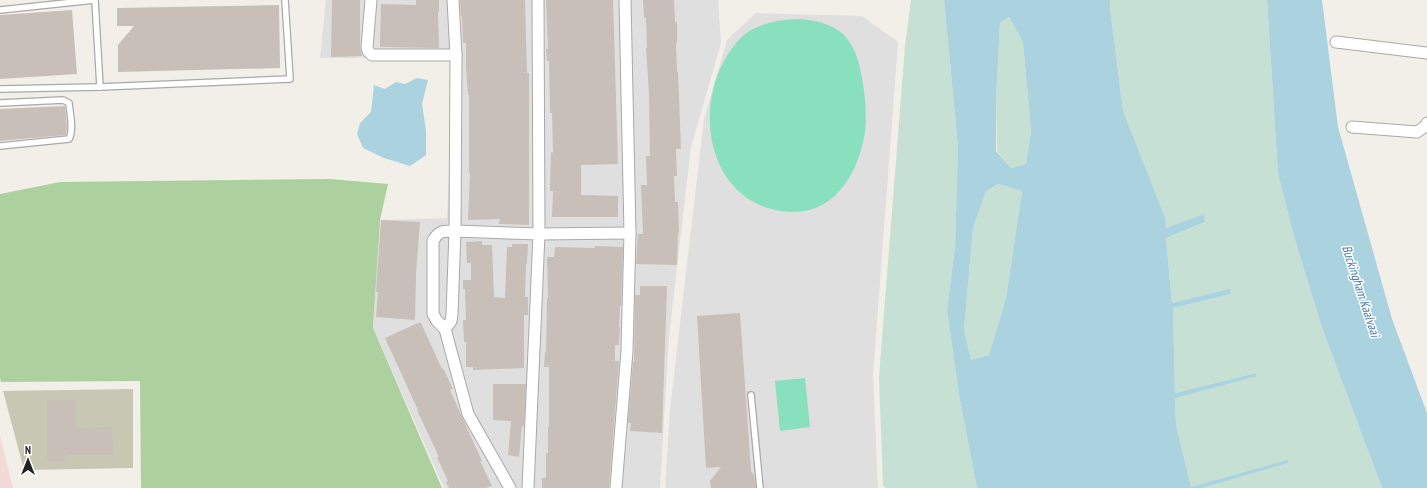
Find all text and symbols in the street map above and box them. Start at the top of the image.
water label: Buckingham Kaalvaai [1338,243,1385,341]
north arrow [8,440,48,480]
text: N [25,443,31,457]

